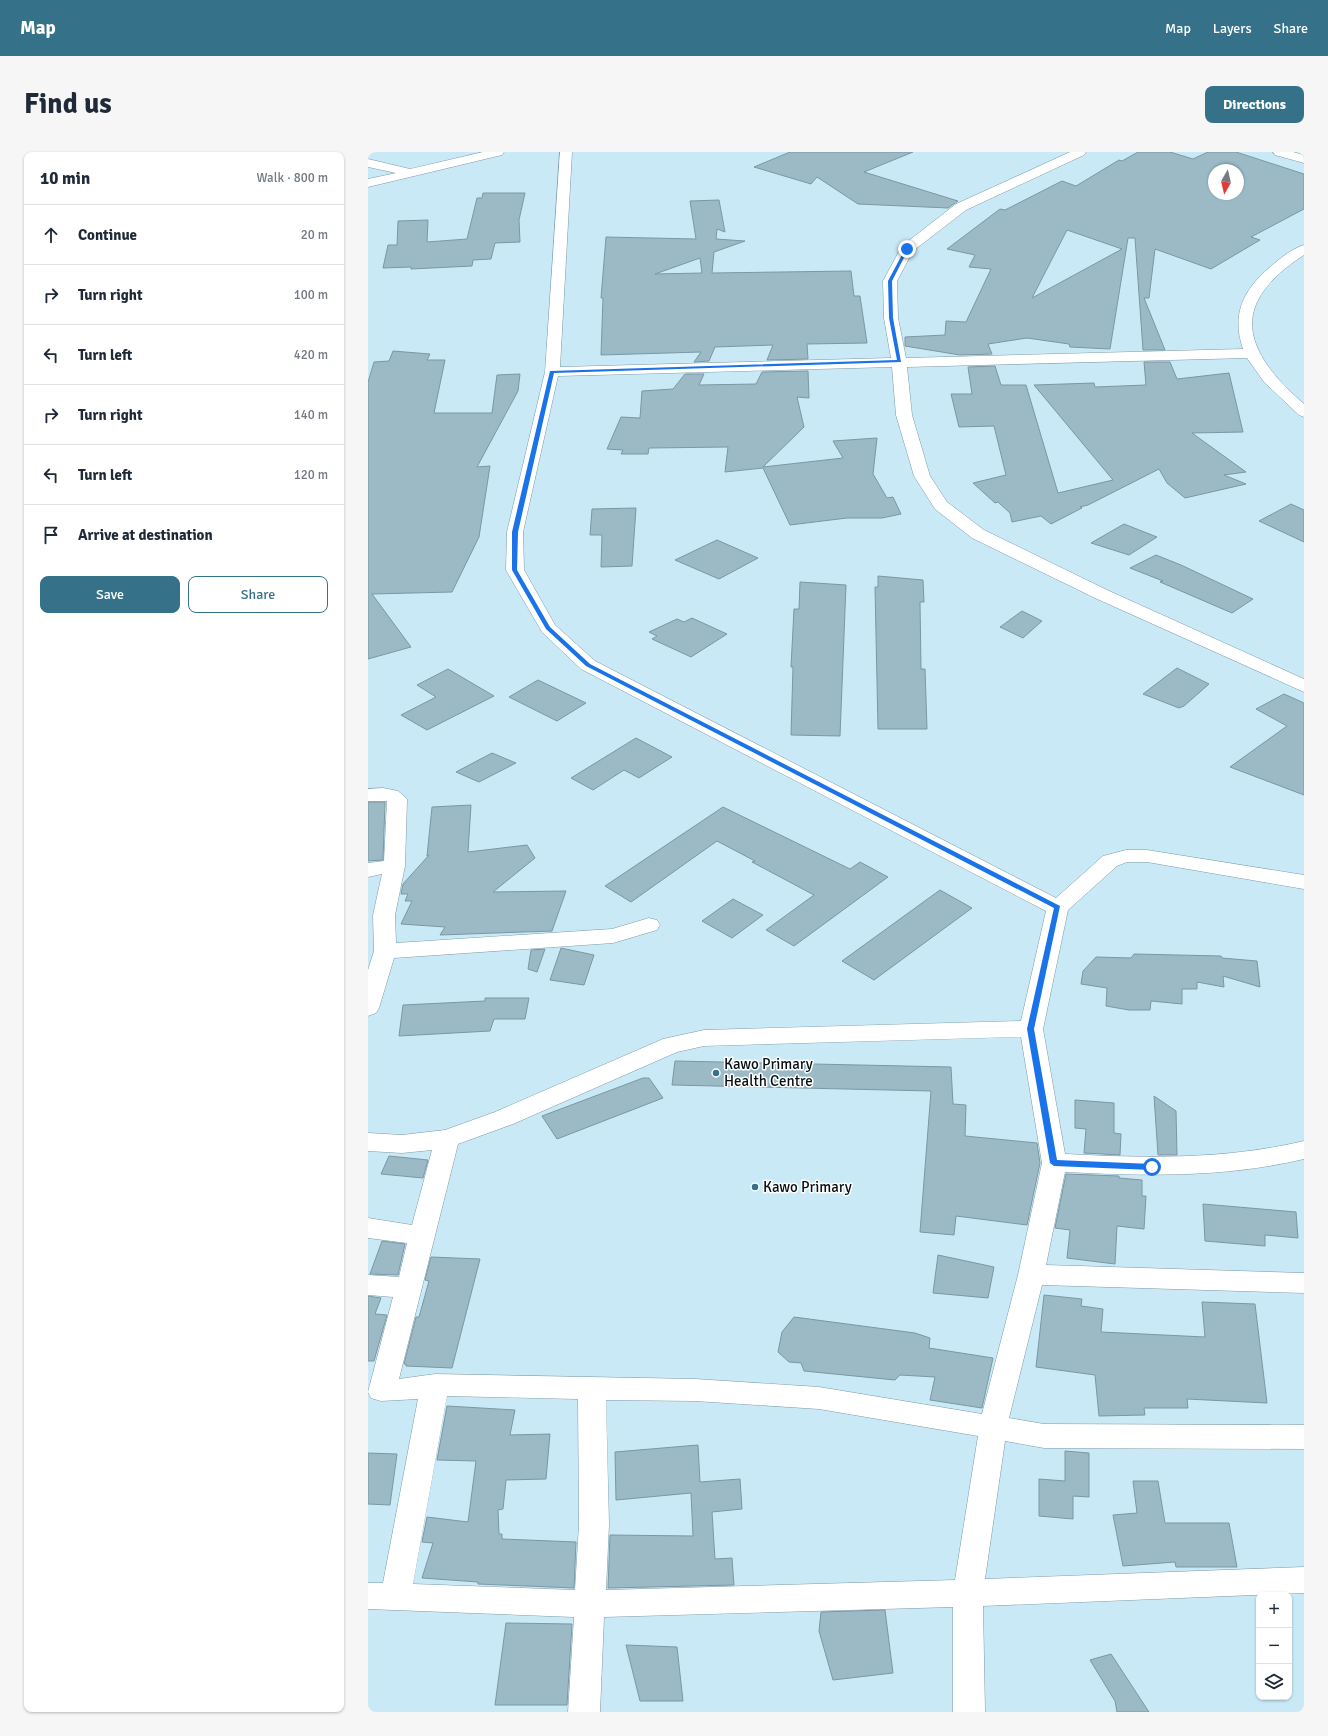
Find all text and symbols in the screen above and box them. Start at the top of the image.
text: Map [20,16,56,40]
text: Map [1165,20,1191,37]
text: Layers [1213,20,1252,37]
text: Share [1274,20,1308,37]
button: Directions [1205,86,1304,123]
text: Find us [24,87,112,121]
north arrow [1208,164,1244,200]
text: 10 min [40,168,90,189]
text: Walk · 800 m [257,170,328,186]
icon: ahead [40,224,62,246]
text: Continue [78,226,137,244]
text: 20 m [301,227,328,243]
route end [898,240,916,258]
icon: right [40,284,62,306]
text: Turn right [78,286,143,304]
text: 100 m [294,287,328,303]
icon: left [40,344,62,366]
text: Turn left [78,346,132,364]
text: 420 m [294,347,328,363]
icon: right [40,404,62,426]
text: Turn right [78,406,143,424]
text: 140 m [294,407,328,423]
icon: left [40,464,62,486]
text: Turn left [78,466,132,484]
text: 120 m [294,467,328,483]
icon: arrive [40,524,62,546]
text: Arrive at destination [78,526,213,544]
button: Save [40,576,180,613]
button: Share [188,576,328,613]
place label: Kawo Primary Health Centre [724,1055,813,1090]
marker: Kawo Primary Health Centre [711,1068,721,1078]
route start [1143,1158,1161,1176]
place label: Kawo Primary [763,1178,852,1196]
marker: Kawo Primary [750,1182,760,1192]
map controls [1256,1592,1292,1700]
button: + [1256,1592,1292,1628]
button: − [1256,1628,1292,1664]
button: layers [1256,1664,1292,1700]

